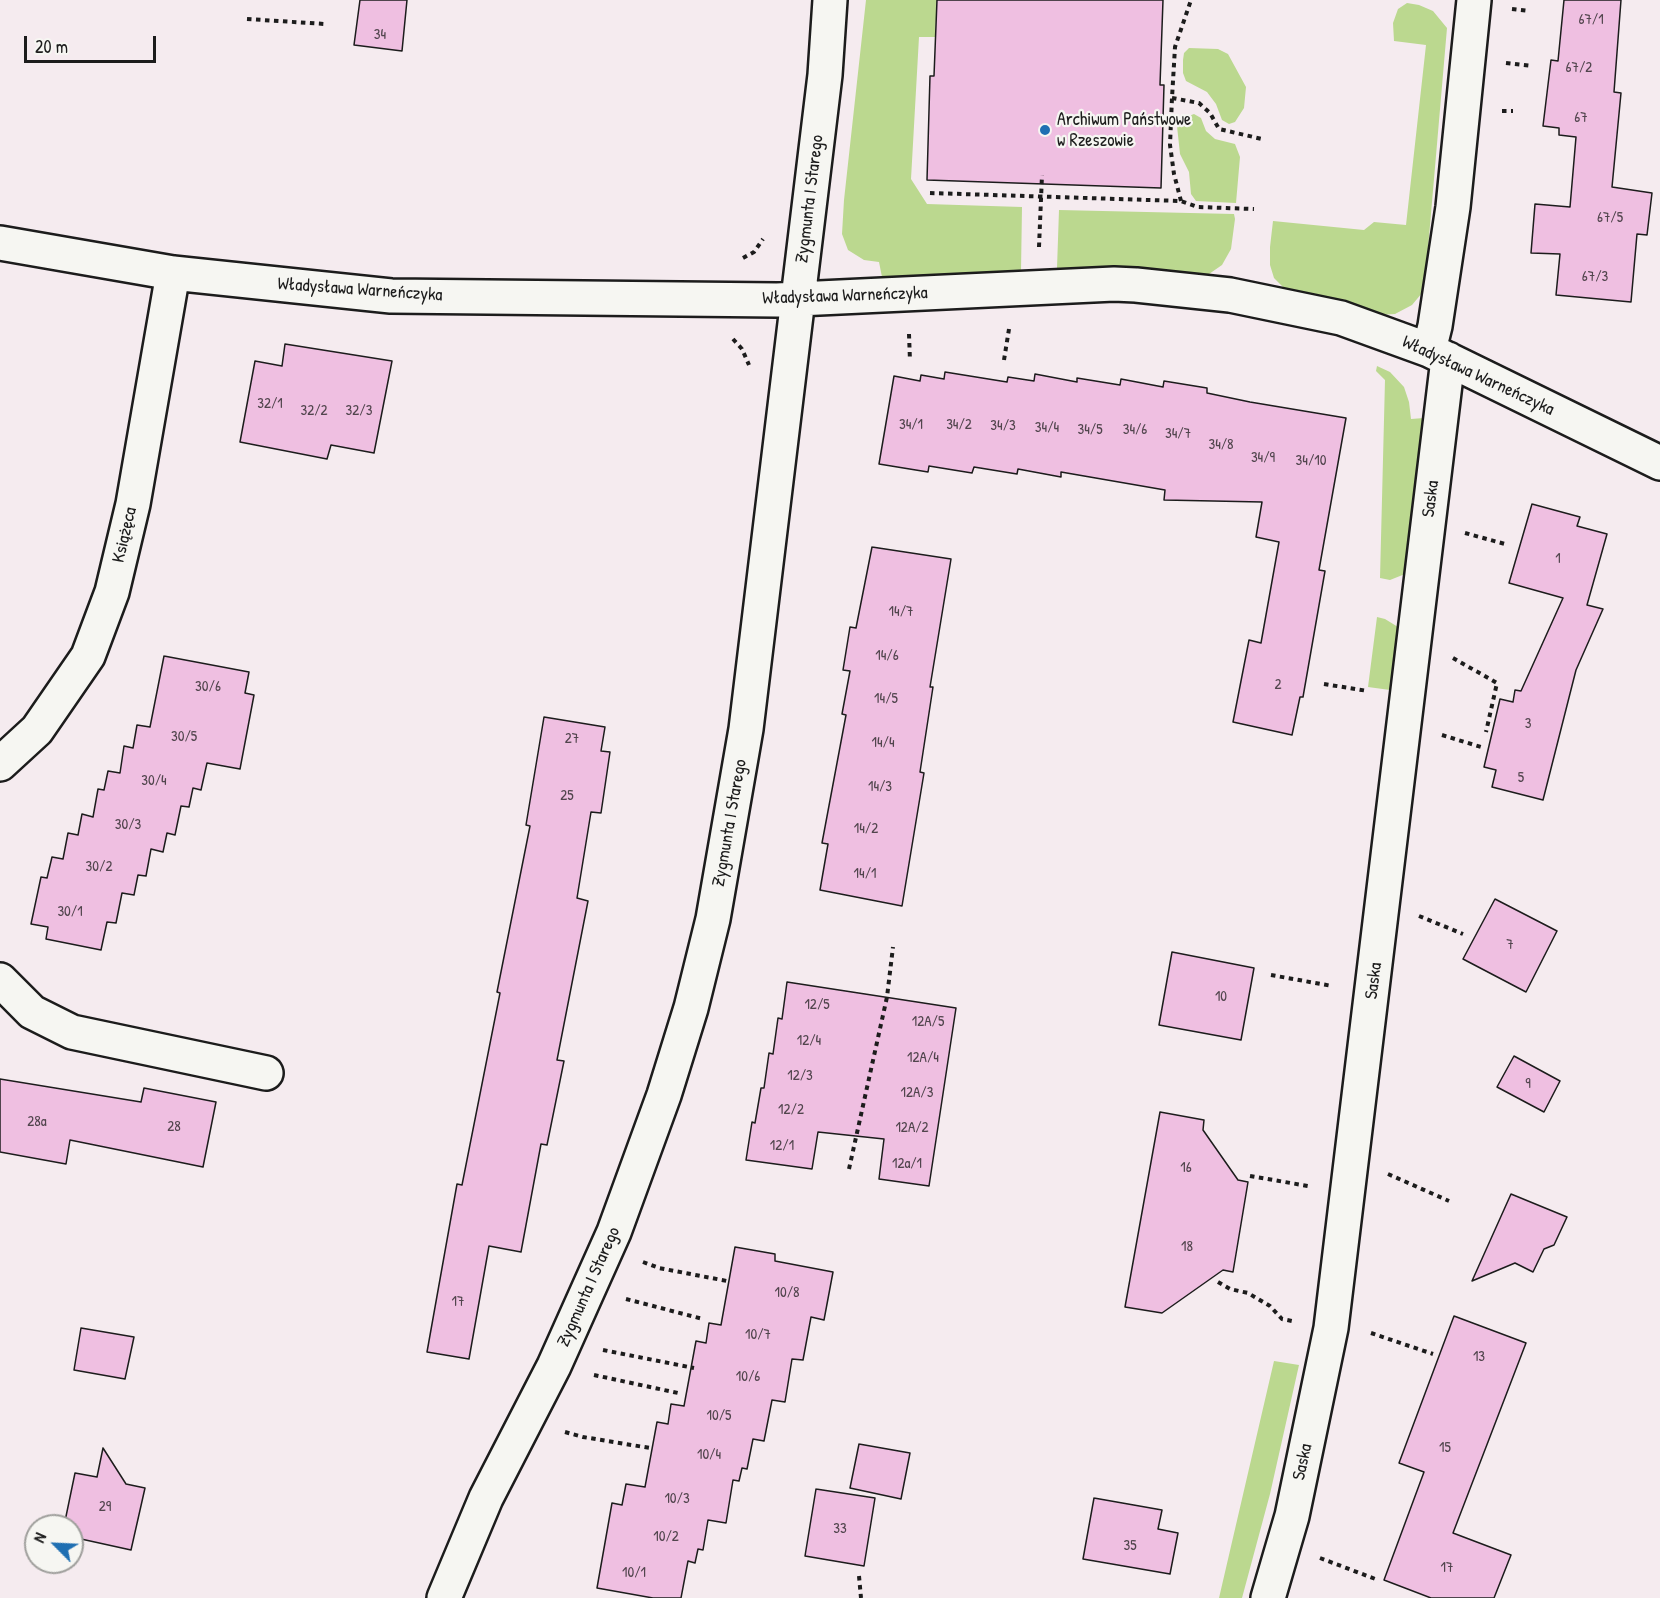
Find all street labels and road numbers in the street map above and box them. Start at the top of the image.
street label: Zygmunta I Starego [791,134,829,264]
street label: Władysława Warneńczyka [277,273,443,307]
street label: Władysława Warneńczyka [762,282,928,310]
street label: Władysława Warneńczyka [1399,331,1557,421]
street label: Saska [1418,479,1444,519]
street label: Książęca [108,505,142,565]
street label: Zygmunta I Starego [708,758,752,888]
street label: Saska [1361,961,1387,1001]
street label: Zygmunta I Starego [553,1224,625,1350]
street label: Saska [1289,1442,1317,1482]

